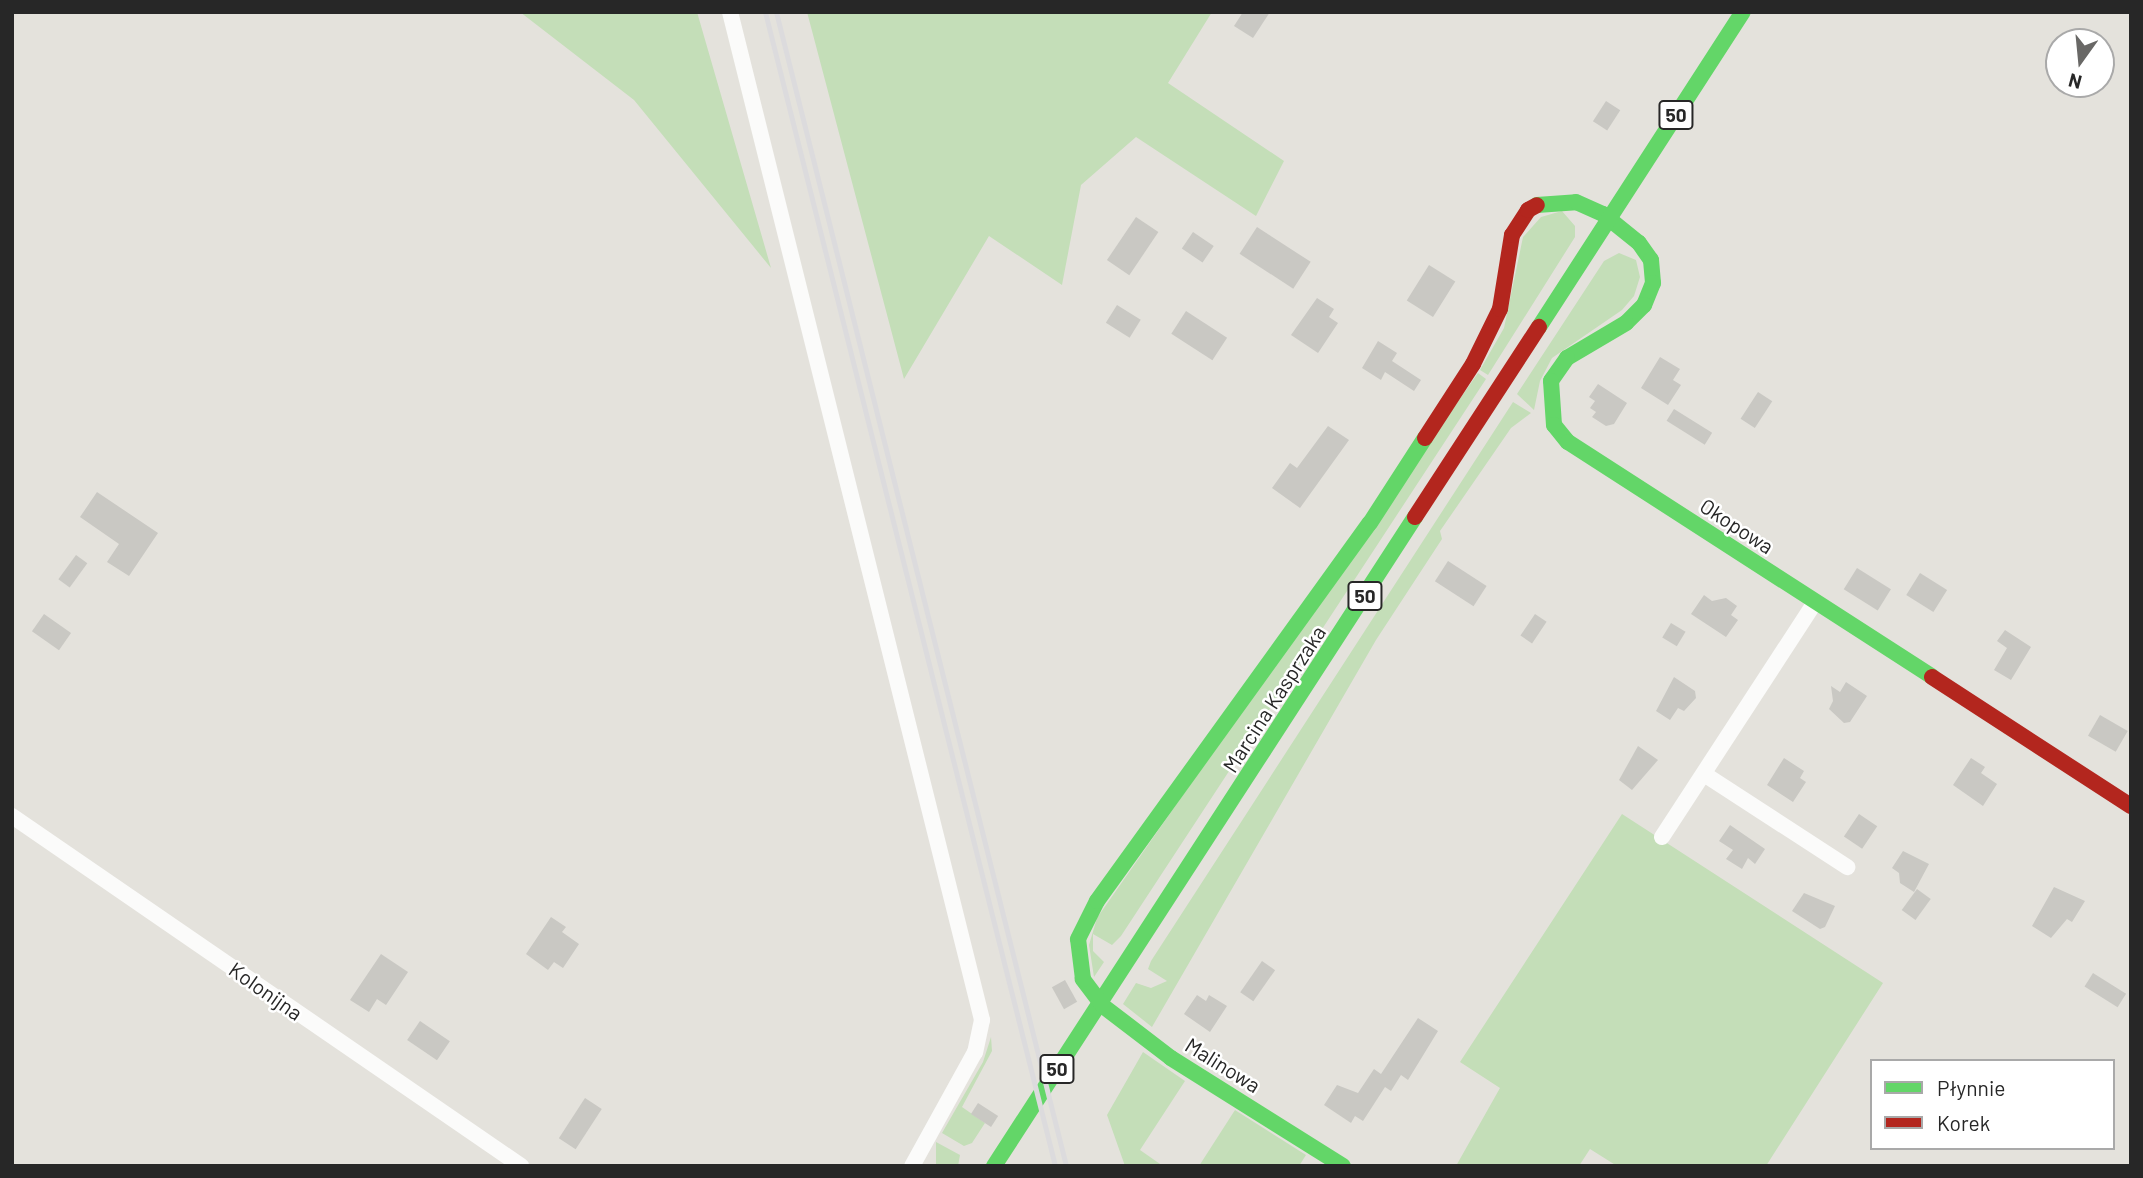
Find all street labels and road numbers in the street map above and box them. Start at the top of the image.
road number: 50 [1657,99,1695,130]
street label: Okopowa [1695,493,1779,559]
road number: 50 [1346,580,1384,611]
street label: Marcina Kasprzaka [1217,621,1331,777]
street label: Kolonijna [224,957,308,1025]
street label: Malinowa [1181,1032,1265,1098]
road number: 50 [1038,1054,1076,1084]

